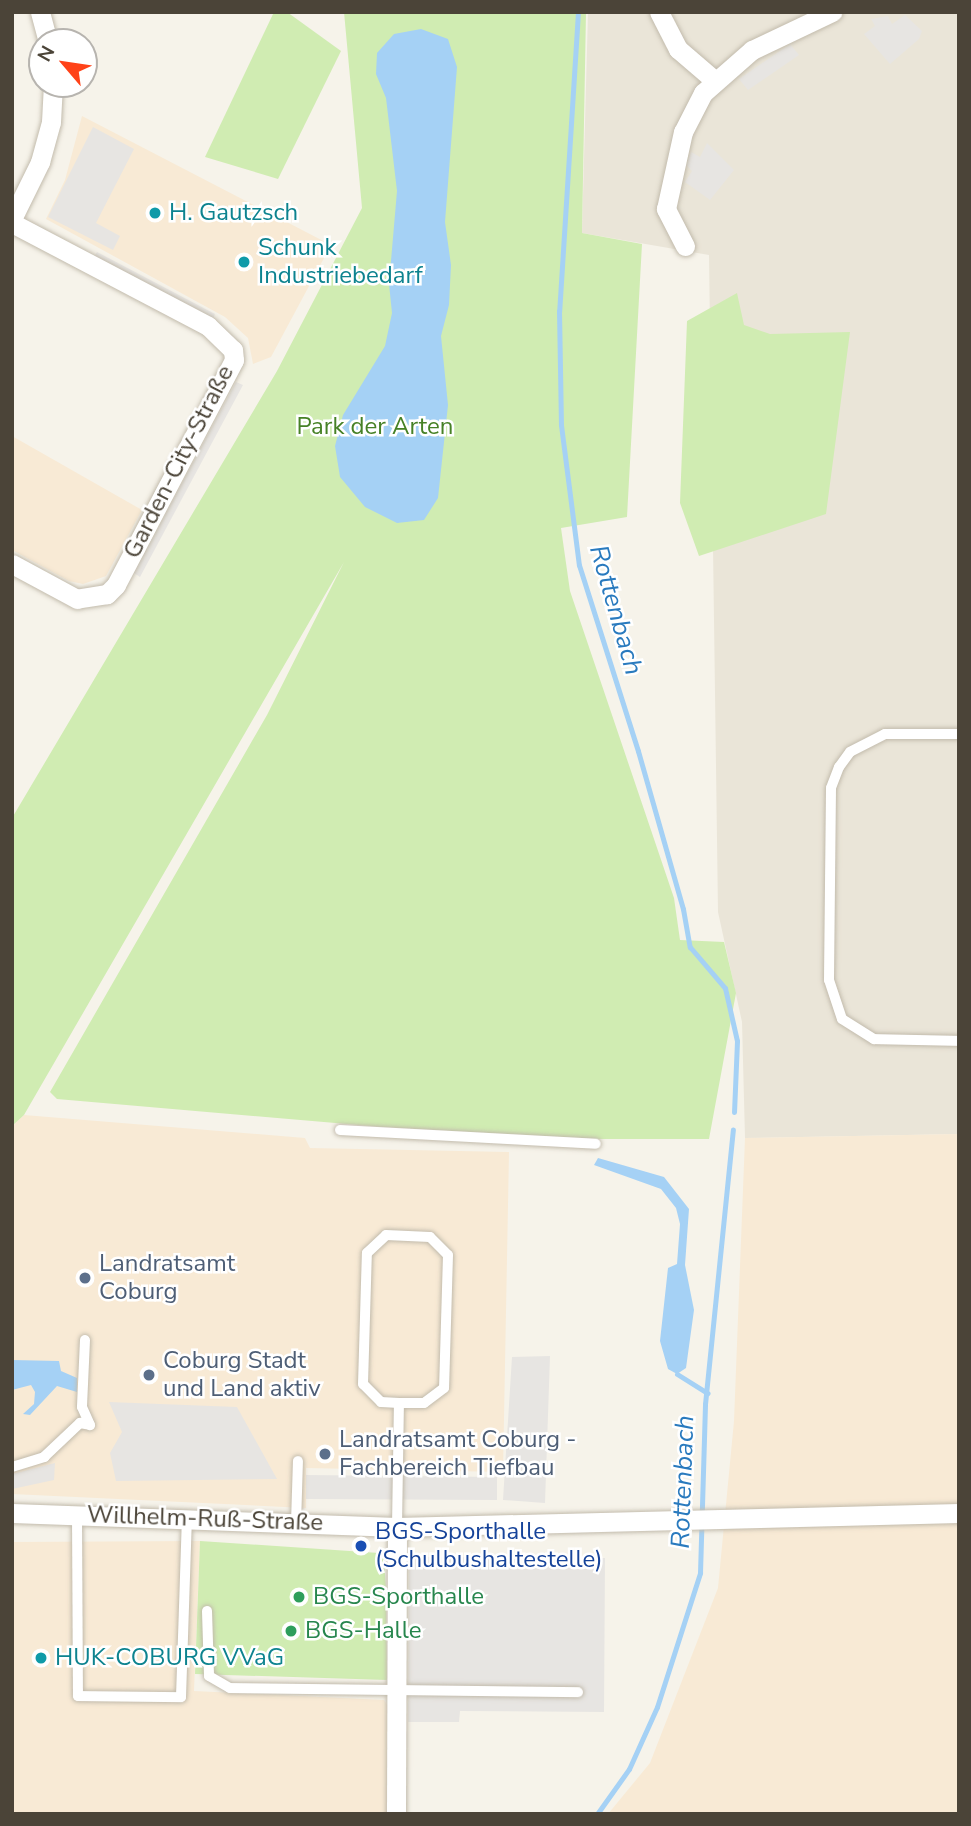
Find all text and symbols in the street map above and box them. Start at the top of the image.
north arrow [28,28,98,98]
text: N [32,41,61,66]
place label: H. Gautzsch [169,199,298,227]
marker: H. Gautzsch [147,205,163,221]
place label: Schunk Industriebedarf [258,234,423,290]
marker: Schunk Industriebedarf [236,254,252,270]
street label: Garden-City-Straße [118,361,240,563]
park label: Park der Arten [296,413,454,441]
water label: Rottenbach [583,542,649,678]
place label: Landratsamt Coburg [99,1250,235,1306]
marker: Landratsamt Coburg [77,1270,93,1286]
place label: Coburg Stadt und Land aktiv [163,1347,321,1403]
marker: Coburg Stadt und Land aktiv [141,1367,157,1383]
water label: Rottenbach [665,1415,701,1549]
place label: Landratsamt Coburg - Fachbereich Tiefbau [339,1426,576,1482]
marker: Landratsamt Coburg - Fachbereich Tiefbau [317,1446,333,1462]
street label: Willhelm-Ruß-Straße [86,1500,324,1538]
place label: BGS-Sporthalle (Schulbushaltestelle) [375,1518,603,1574]
marker: BGS-Sporthalle (Schulbushaltestelle) [353,1538,369,1554]
place label: BGS-Sporthalle [313,1583,484,1611]
marker: BGS-Sporthalle [291,1589,307,1605]
place label: BGS-Halle [305,1617,421,1645]
marker: BGS-Halle [283,1623,299,1639]
place label: HUK-COBURG VVaG [55,1644,284,1672]
marker: HUK-COBURG VVaG [33,1650,49,1666]

